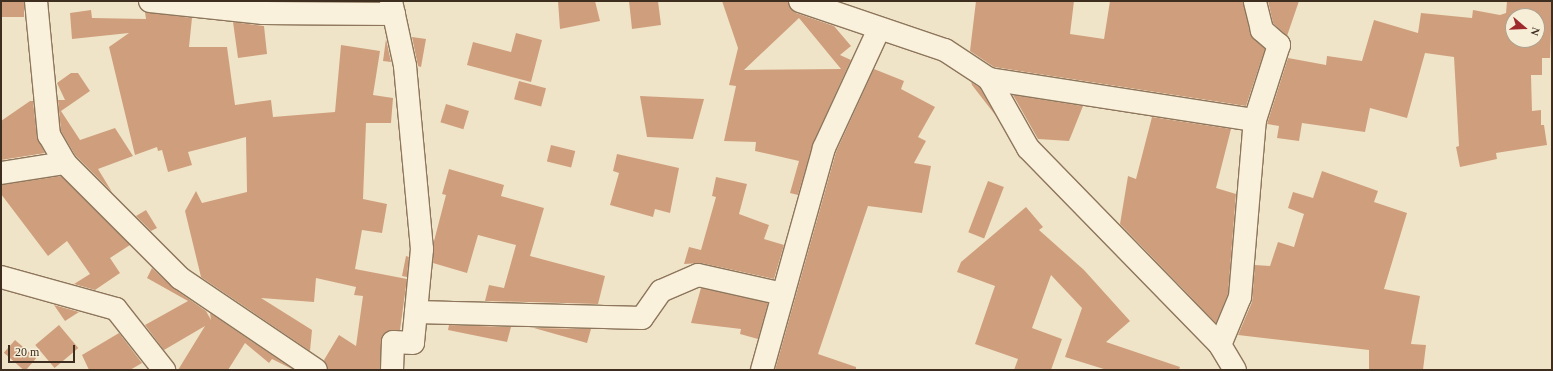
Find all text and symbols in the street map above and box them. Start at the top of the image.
north arrow [1505,8,1545,48]
text: N [1528,26,1542,37]
scale bar [10,337,77,363]
text: 20 m [15,345,39,359]

